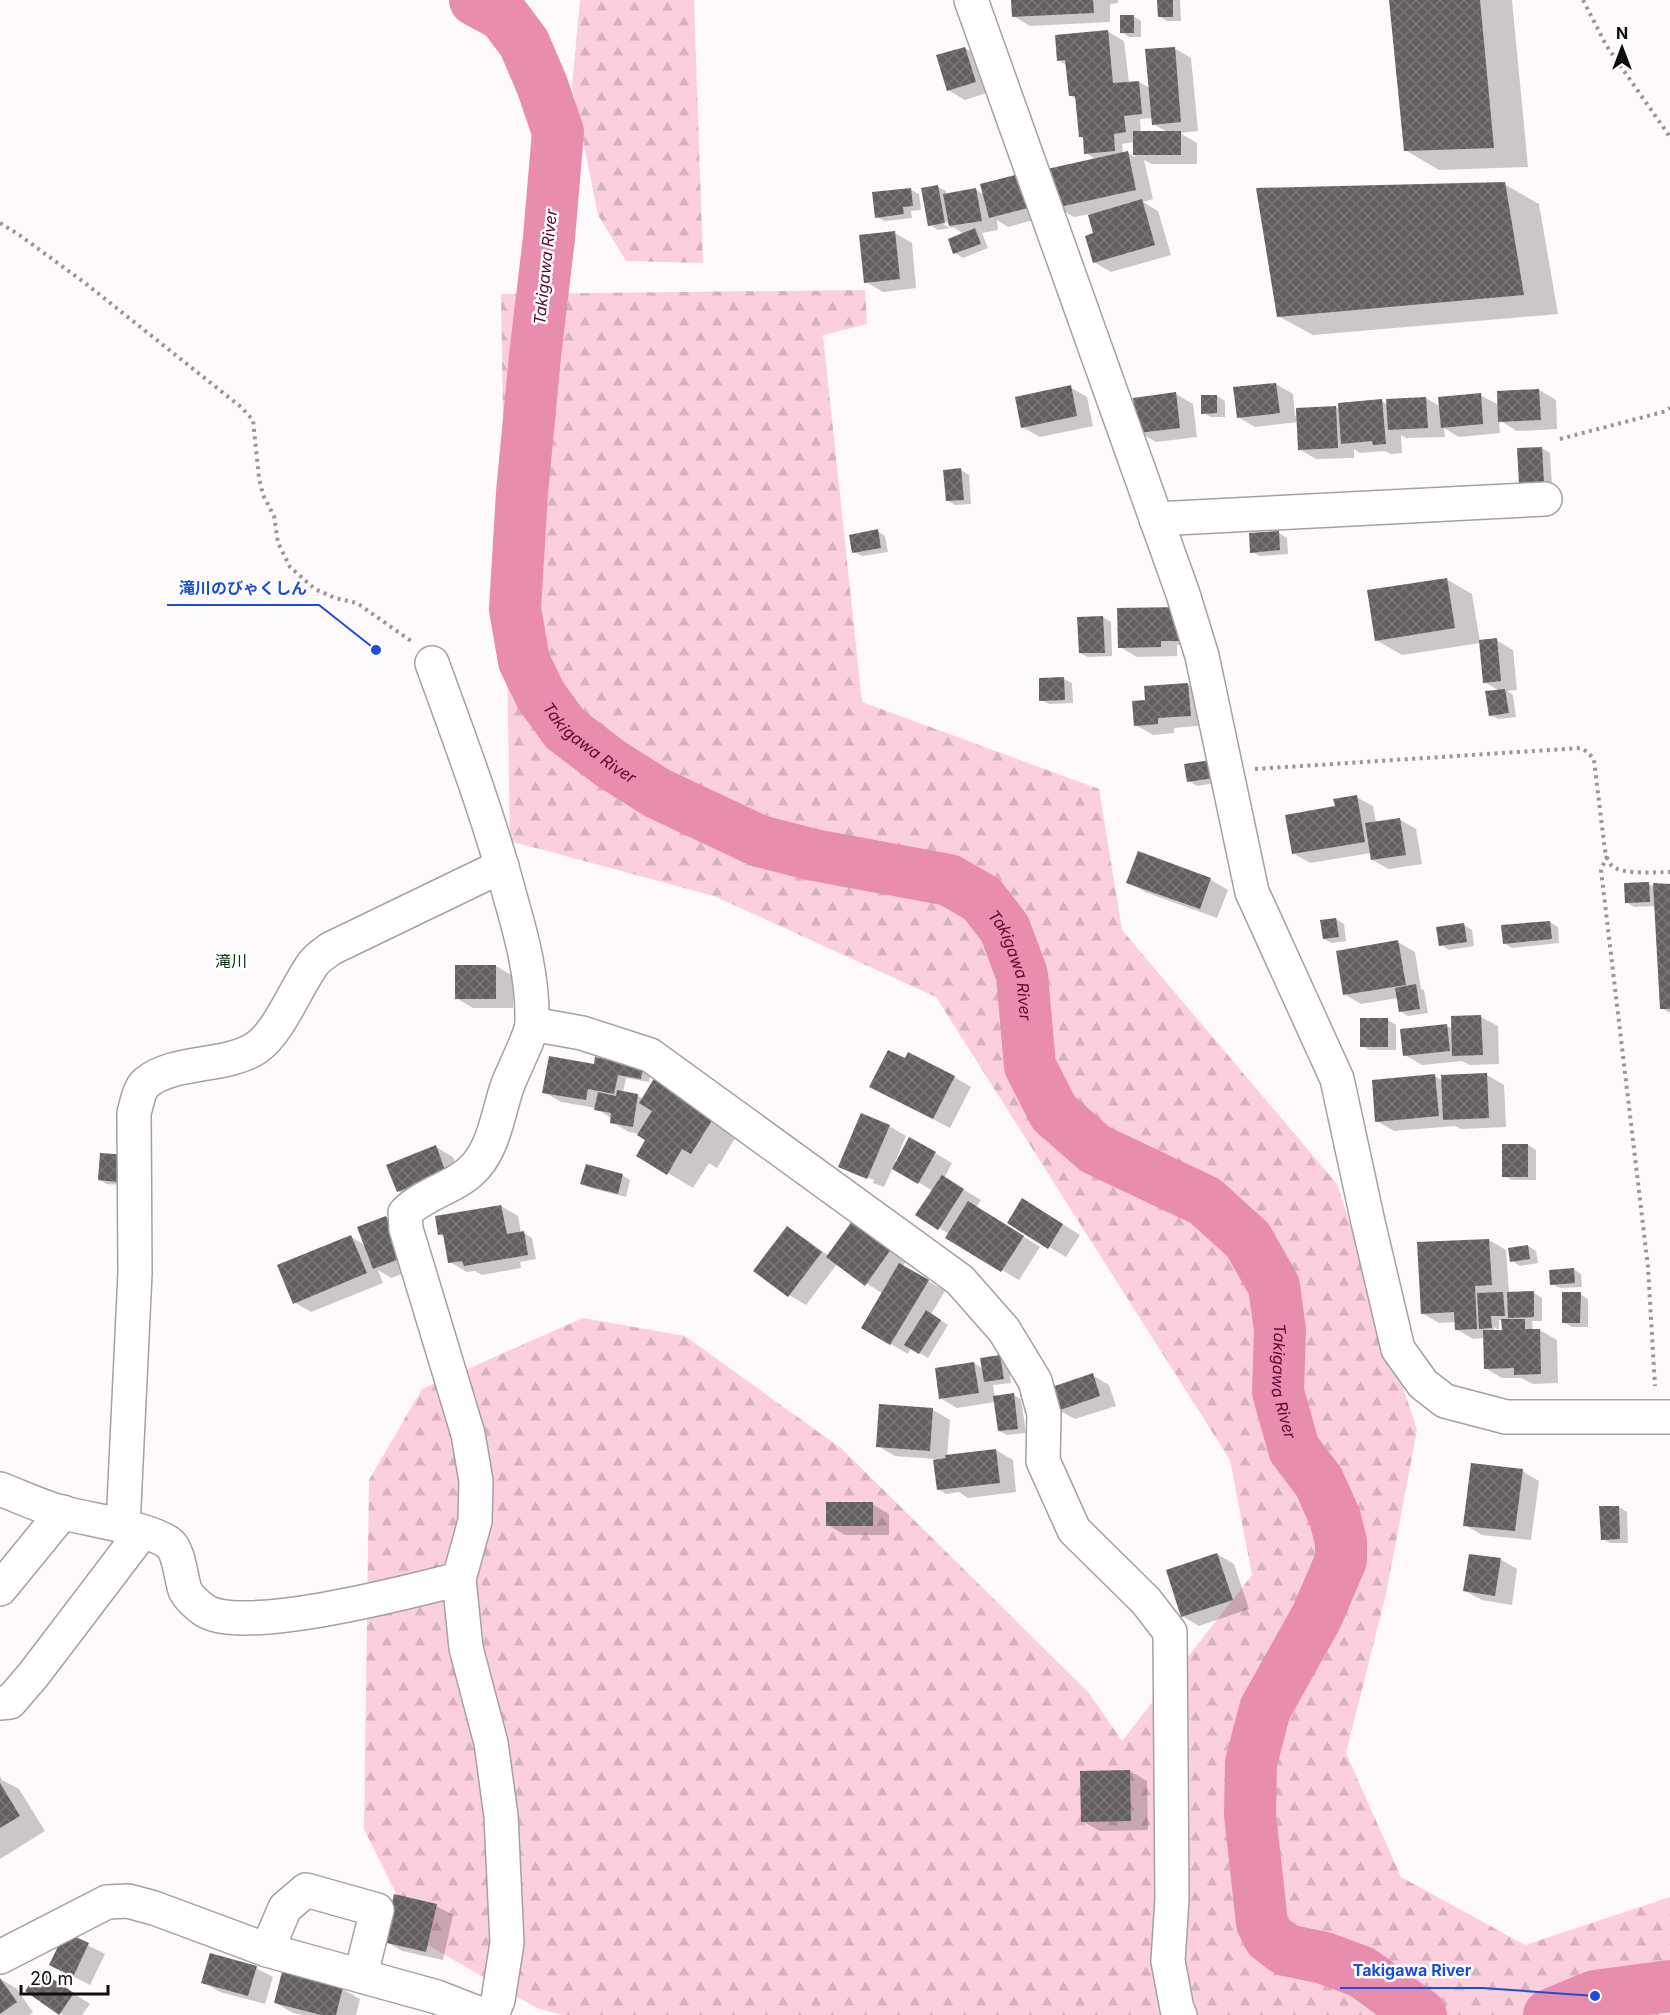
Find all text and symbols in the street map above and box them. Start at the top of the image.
north arrow [1592,18,1652,78]
text: N [1616,23,1628,43]
water label: Takigawa River [529,207,561,326]
callout: 滝川のびゃくしん [167,571,319,605]
text: 滝川のびゃくしん [179,578,307,598]
water label: Takigawa River [539,698,641,788]
water label: Takigawa River [984,906,1036,1022]
district label: 滝川 [215,951,247,971]
water label: Takigawa River [1267,1322,1301,1442]
callout: Takigawa River [1340,1954,1483,1988]
scale bar [21,1958,108,1996]
text: Takigawa River [1353,1960,1472,1980]
text: 20 m [30,1968,73,1989]

